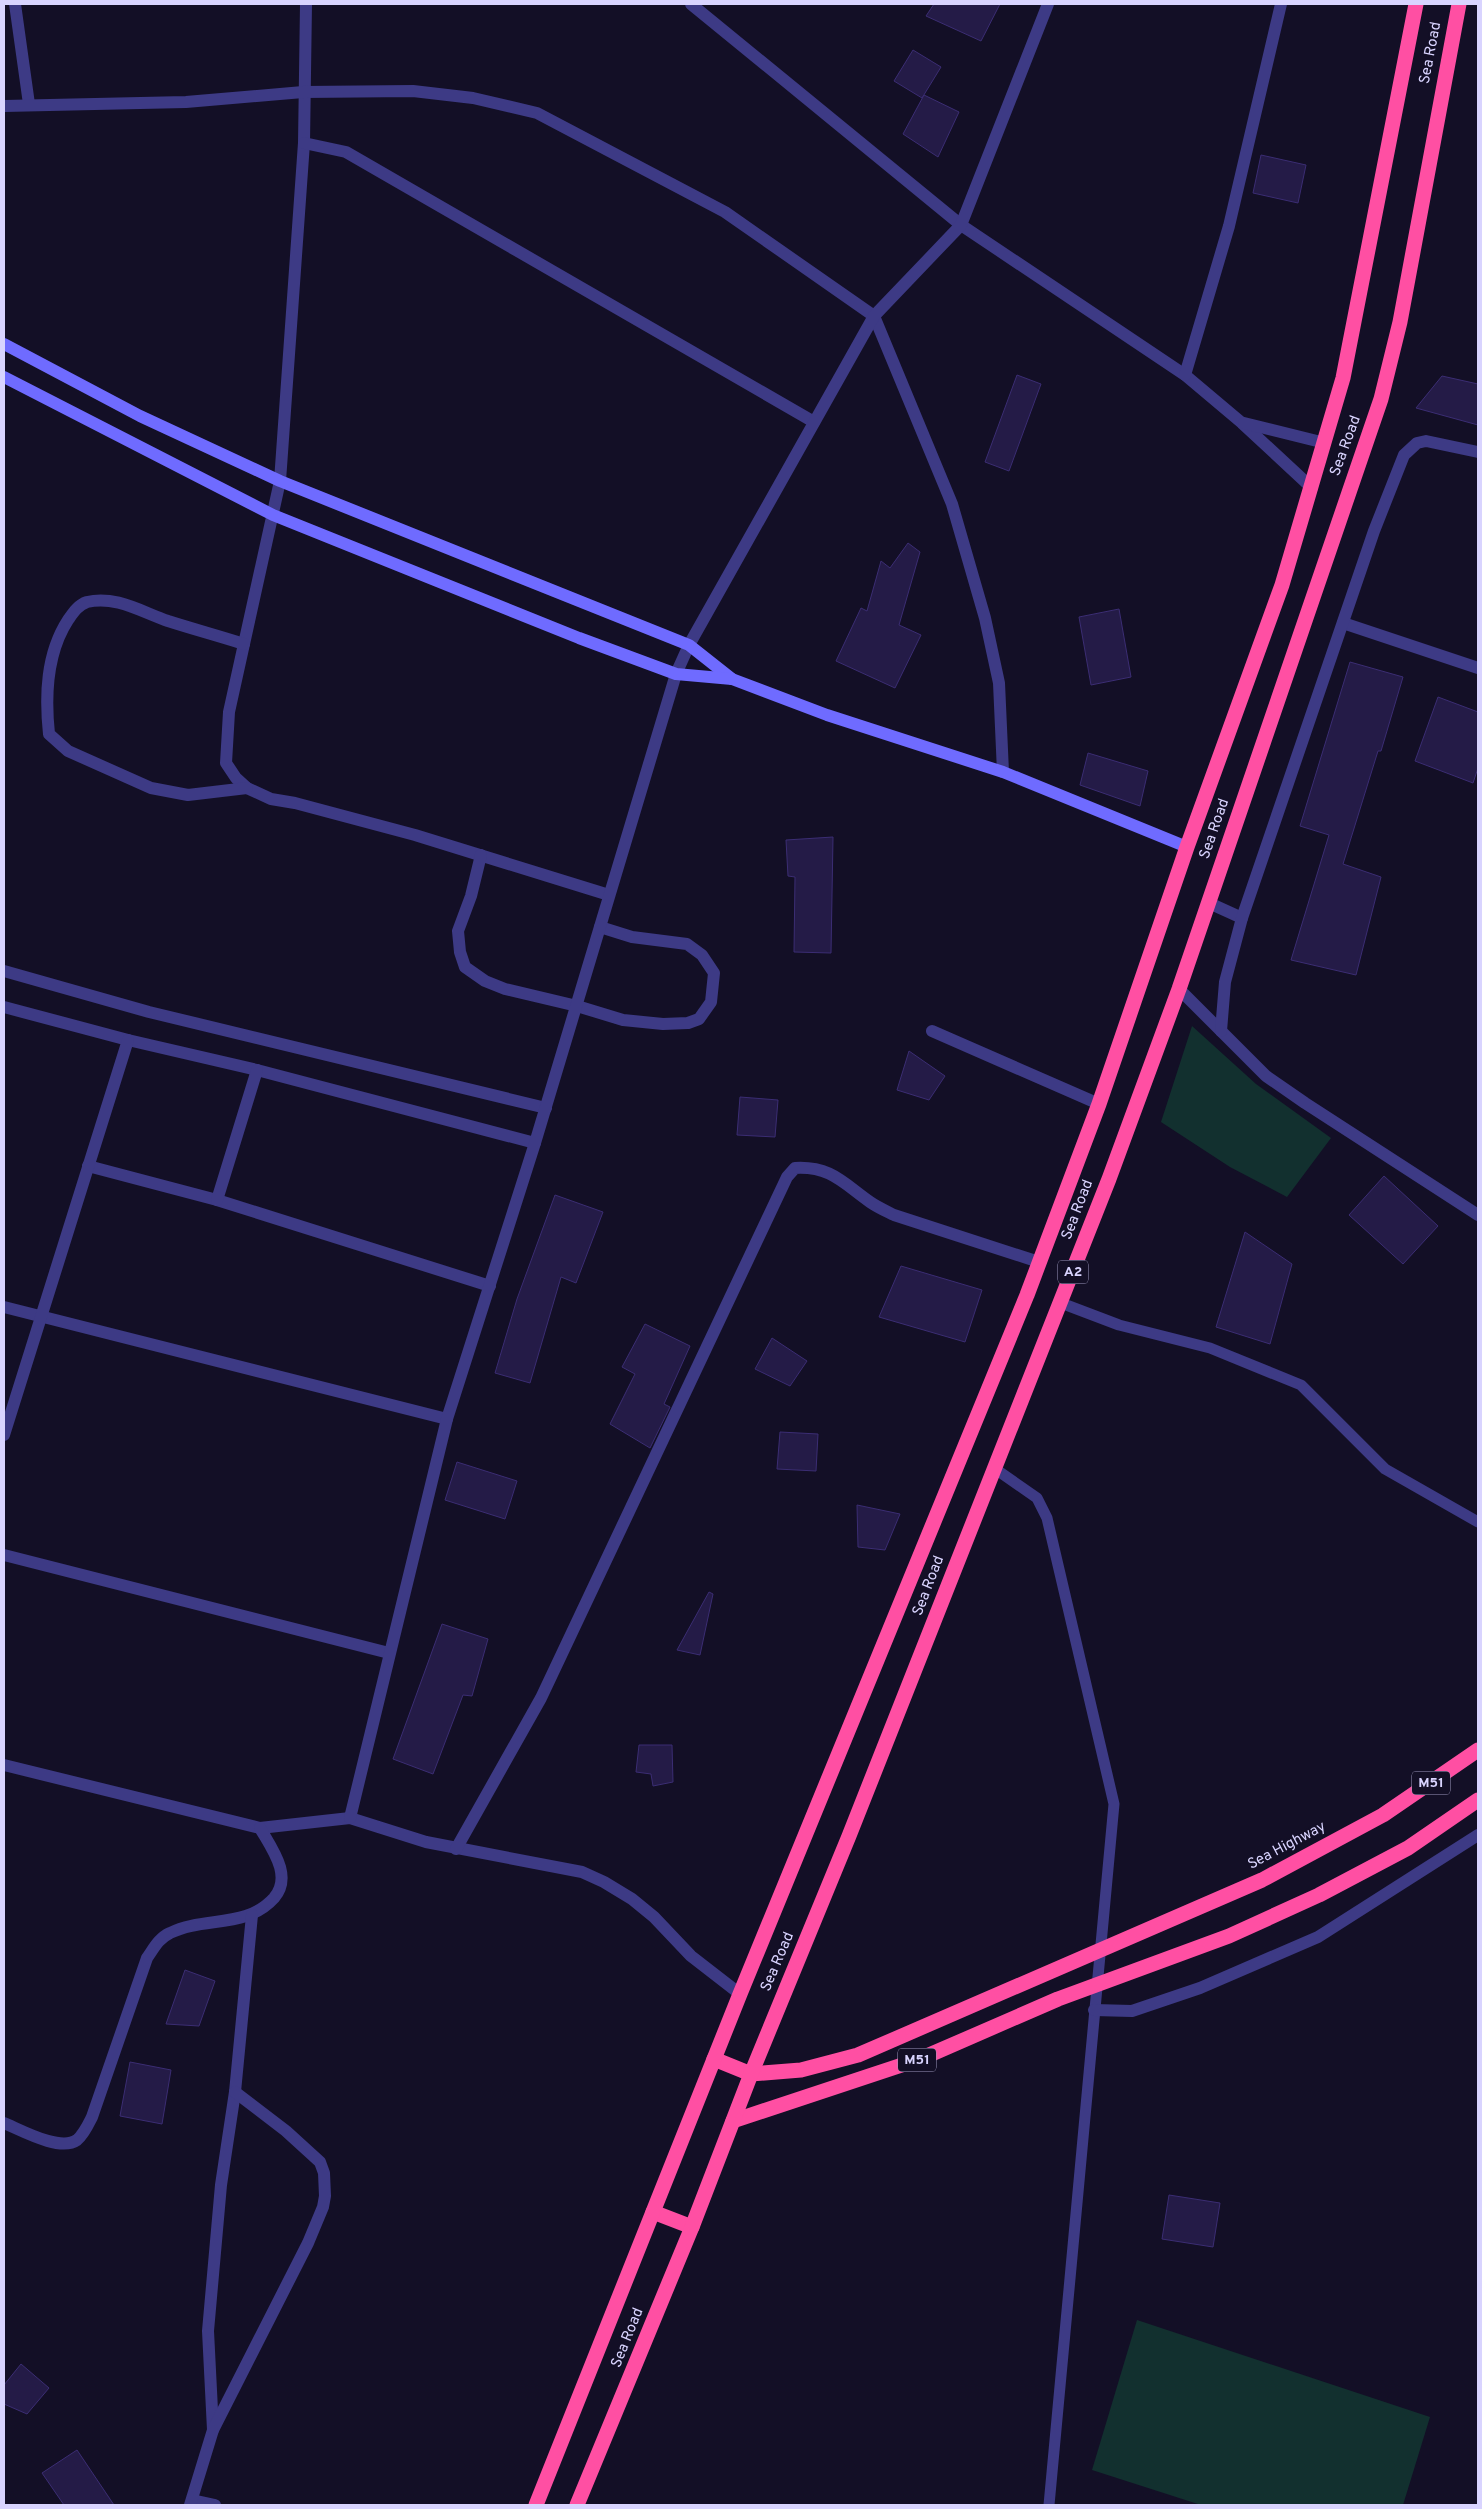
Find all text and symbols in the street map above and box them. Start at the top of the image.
street label: Sea Road [1416,20,1446,86]
street label: Sea Road [1326,413,1366,479]
street label: Sea Road [1196,796,1234,862]
street label: Sea Road [1058,1177,1098,1243]
road number: A2 [1058,1260,1088,1284]
street label: Sea Road [909,1553,949,1619]
road number: M51 [1412,1772,1450,1795]
street label: Sea Highway [1245,1818,1329,1874]
street label: Sea Road [757,1929,799,1995]
road number: M51 [898,2048,936,2072]
street label: Sea Road [607,2305,649,2371]

